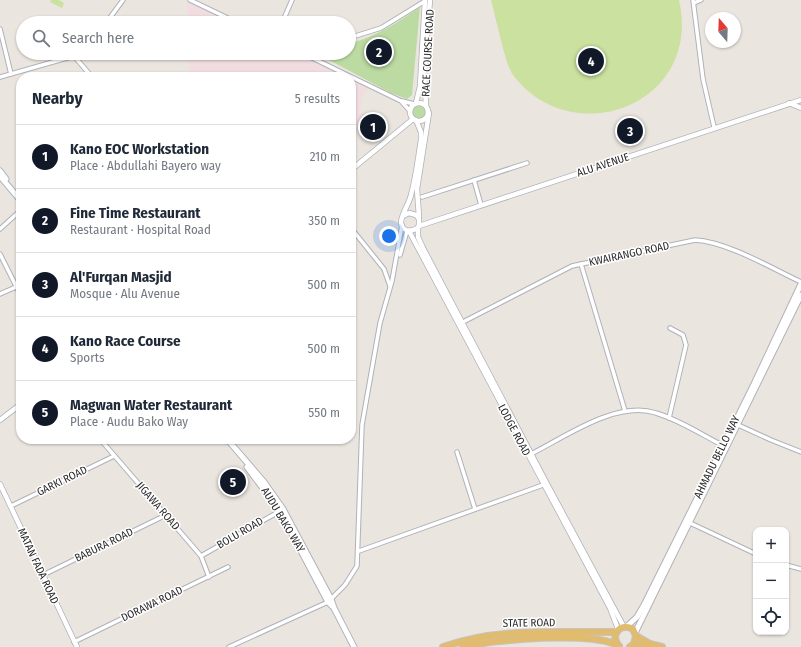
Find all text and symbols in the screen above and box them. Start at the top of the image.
street label: RACE COURSE ROAD [419,9,437,97]
north arrow [705,12,741,48]
search box [16,16,356,60]
icon: search [30,27,52,49]
text: Search here [62,29,134,47]
pin: 2 [366,37,392,67]
pin: 4 [578,46,604,76]
text: Nearby [32,88,83,109]
text: 5 results [295,91,340,106]
pin: 1 [360,112,386,142]
pin: 3 [617,116,643,146]
text: Kano EOC Workstation [70,140,209,158]
text: 1 [42,149,48,164]
text: 210 m [310,149,340,164]
street label: ALU AVENUE [575,150,631,180]
text: Place · Abdullahi Bayero way [70,158,221,173]
text: Fine Time Restaurant [70,204,201,222]
text: 2 [42,213,48,228]
text: 350 m [308,213,340,228]
text: Restaurant · Hospital Road [70,222,211,237]
your location [379,226,399,246]
street label: KWAIRANGO ROAD [588,239,670,269]
text: Al'Furqan Masjid [70,268,172,286]
text: 3 [42,277,48,292]
text: 500 m [307,277,340,292]
text: Mosque · Alu Avenue [70,286,180,301]
text: Kano Race Course [70,332,181,350]
text: 4 [42,341,48,356]
text: 500 m [307,341,340,356]
text: Sports [70,350,105,365]
text: Magwan Water Restaurant [70,396,232,414]
street label: LODGE ROAD [495,402,533,458]
text: 5 [42,405,48,420]
text: 550 m [308,405,340,420]
street label: AHMADU BELLO WAY [691,413,743,500]
text: Place · Audu Bako Way [70,414,188,429]
street label: GARKI ROAD [35,463,89,499]
pin: 5 [220,467,246,497]
street label: JIGAWA ROAD [134,479,182,533]
street label: AUDU BAKO WAY [259,485,308,555]
street label: BOLU ROAD [214,514,266,552]
street label: BABURA ROAD [73,525,135,565]
street label: MATAN FADA ROAD [15,526,61,606]
map controls [753,527,789,635]
button: + [753,527,789,563]
button: − [753,563,789,599]
street label: DORAWA ROAD [119,584,185,624]
button: locate [753,599,789,635]
street label: STATE ROAD [503,616,555,630]

